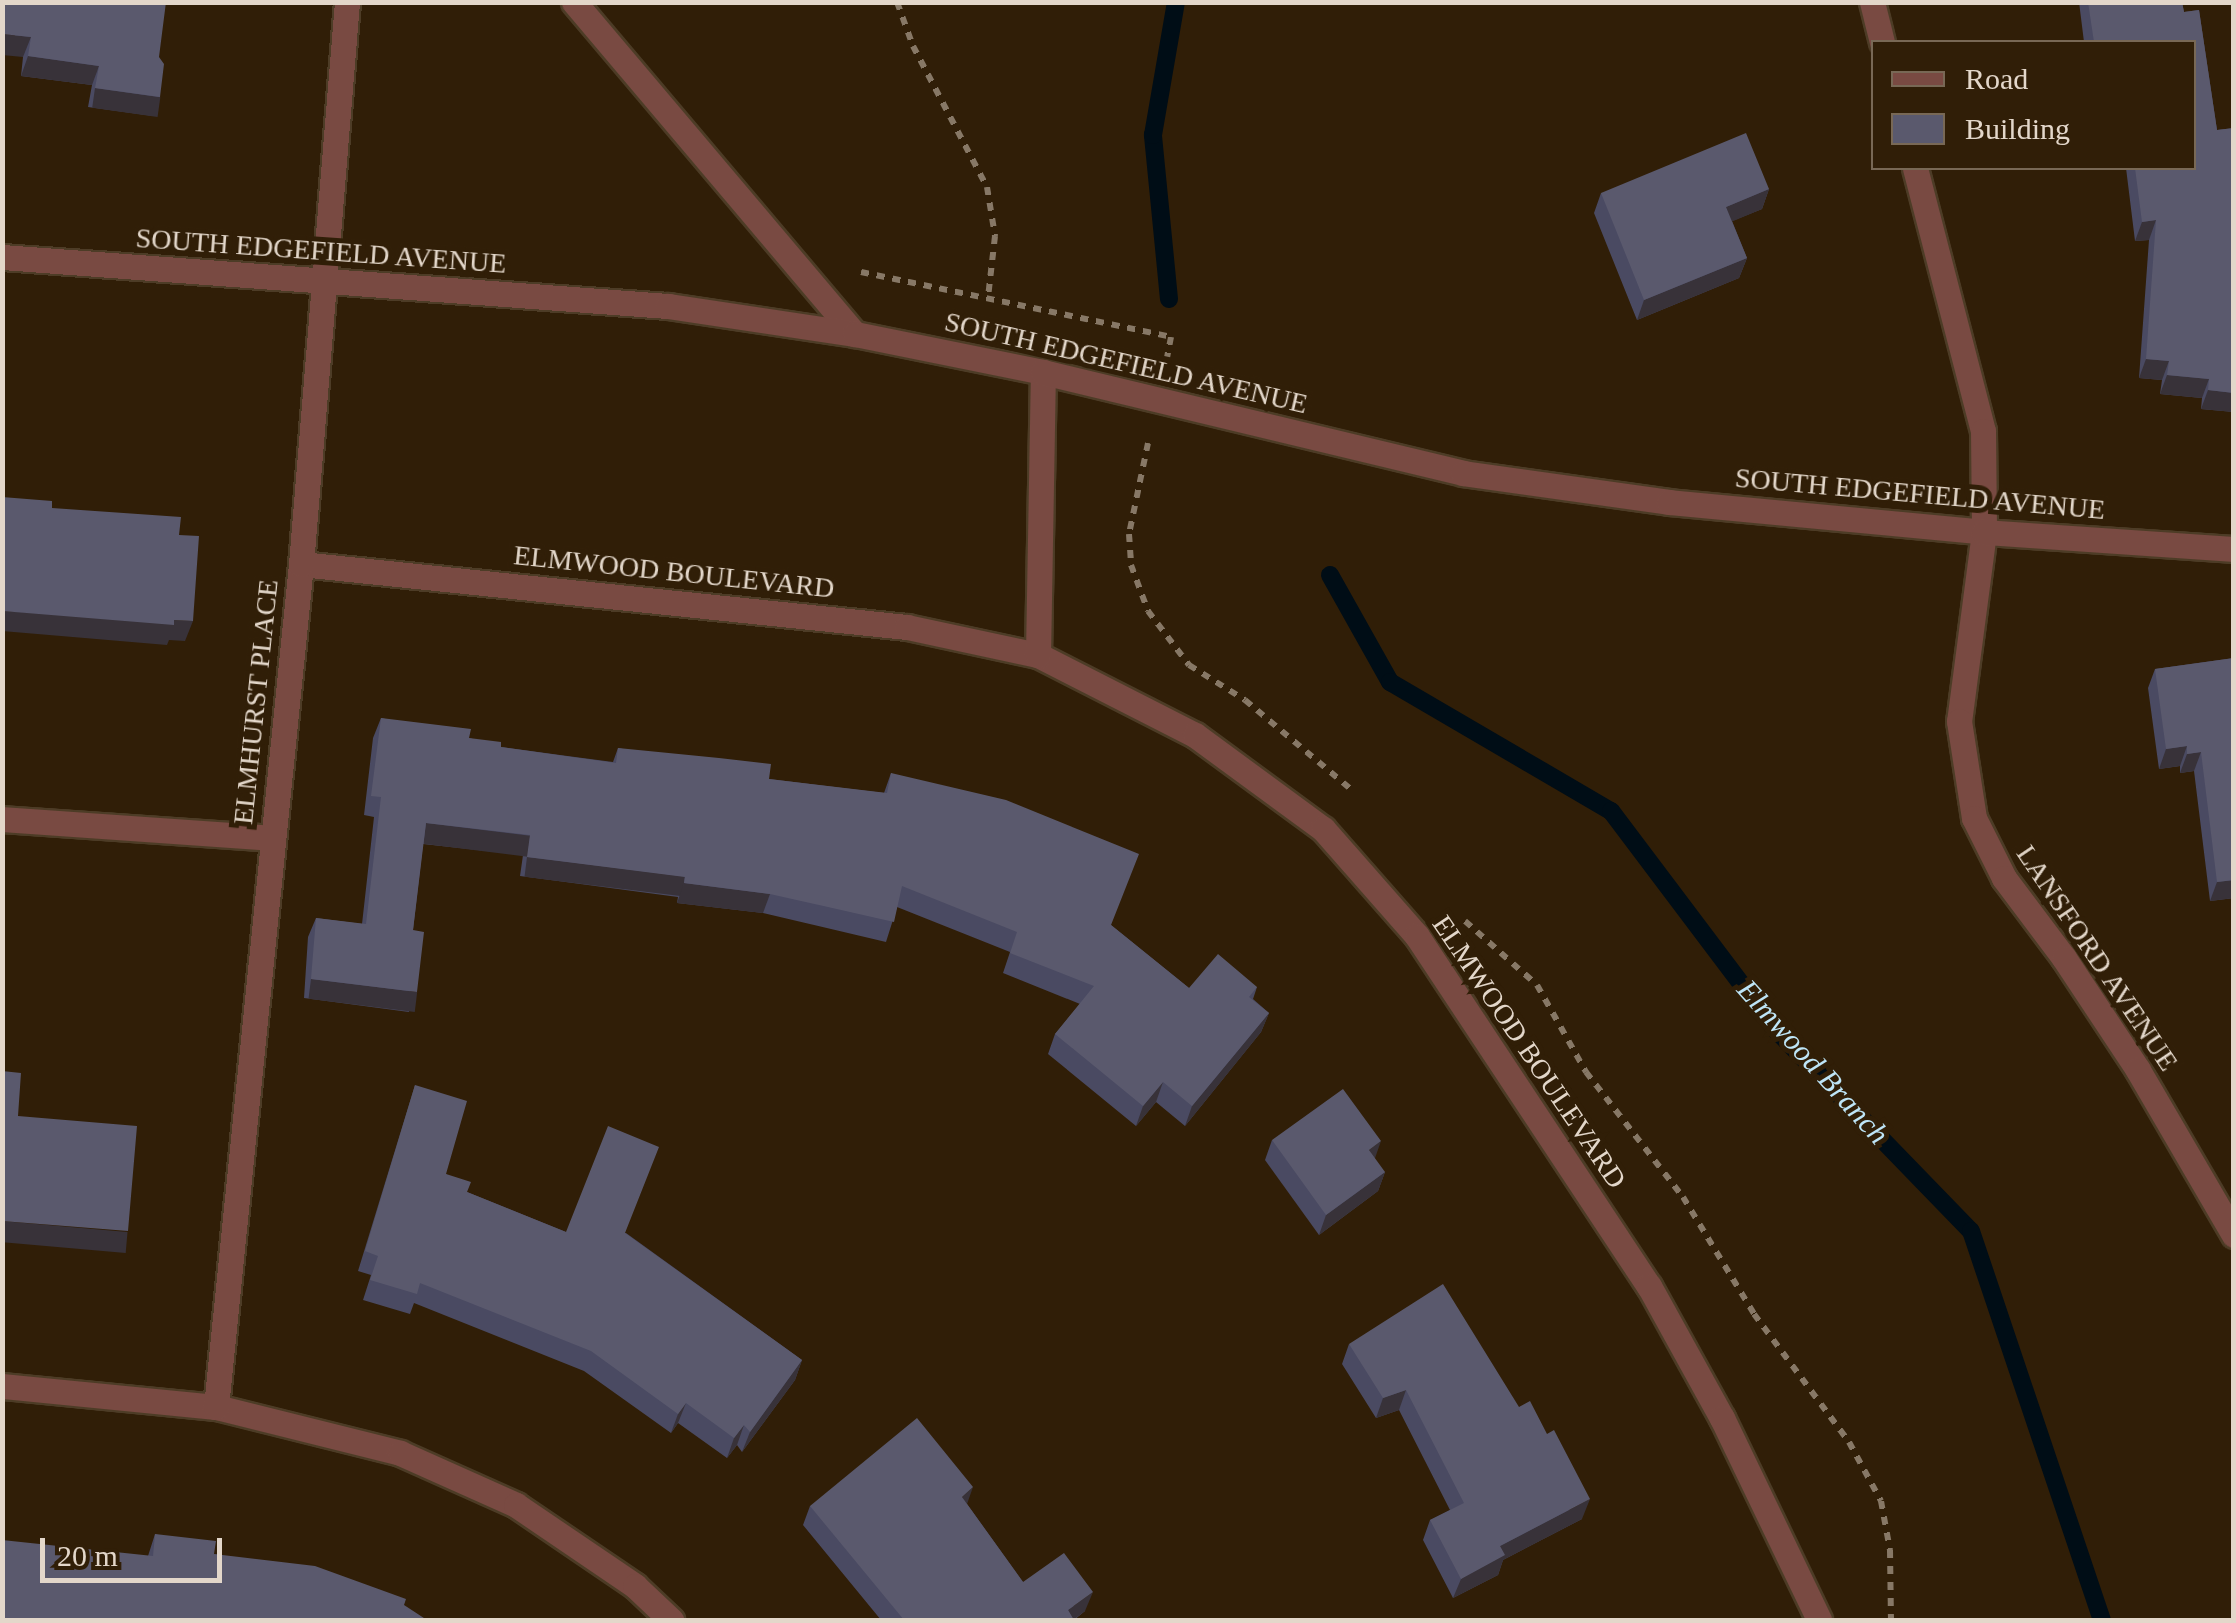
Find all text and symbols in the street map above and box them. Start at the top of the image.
legend [1871,40,2196,170]
text: Road [1965,62,2028,95]
text: Building [1965,112,2070,145]
street label: SOUTH EDGEFIELD AVENUE [134,221,508,281]
street label: SOUTH EDGEFIELD AVENUE [941,305,1311,421]
street label: SOUTH EDGEFIELD AVENUE [1733,461,2107,527]
street label: ELMWOOD BOULEVARD [512,538,836,606]
street label: ELMHURST PLACE [226,578,286,826]
street label: LANSFORD AVENUE [2009,838,2185,1078]
street label: ELMWOOD BOULEVARD [1425,909,1633,1195]
water label: Elmwood Branch [1730,972,1896,1152]
scale bar [45,1518,228,1580]
text: 20 m [57,1539,118,1572]

